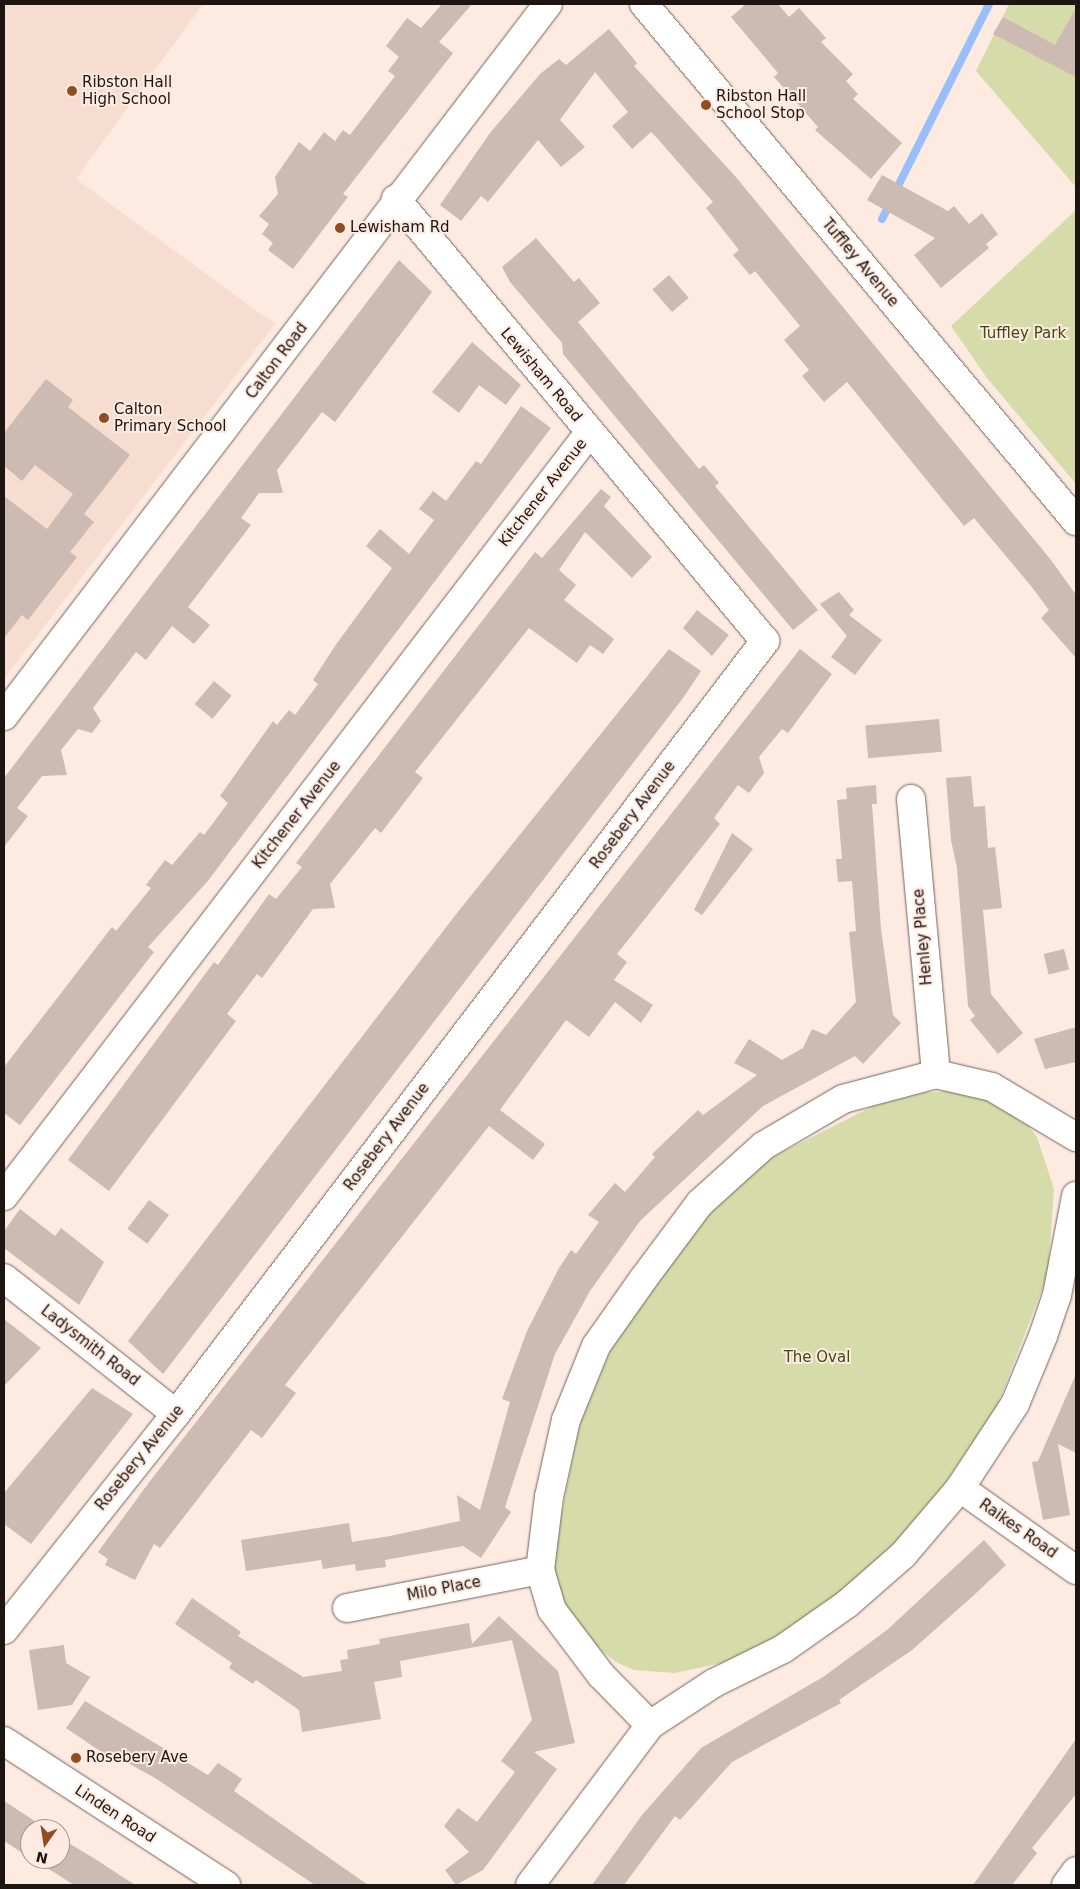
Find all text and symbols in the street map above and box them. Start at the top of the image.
place label: Ribston Hall High School [82,73,172,108]
marker: Ribston Hall High School [66,85,78,97]
place label: Ribston Hall School Stop [716,87,806,122]
marker: Ribston Hall School Stop [700,99,712,111]
street label: Tuffley Avenue [818,215,902,311]
place label: Lewisham Rd [350,219,450,237]
marker: Lewisham Rd [334,222,346,234]
street label: Calton Road [242,319,312,403]
street label: Lewisham Road [496,324,586,426]
park label: Tuffley Park [980,325,1066,343]
place label: Calton Primary School [114,400,227,435]
marker: Calton Primary School [98,412,110,424]
street label: Kitchener Avenue [495,435,591,551]
street label: Kitchener Avenue [249,757,345,873]
street label: Rosebery Avenue [587,758,679,872]
street label: Henley Place [910,888,936,986]
street label: Rosebery Avenue [341,1080,433,1194]
street label: Ladysmith Road [37,1302,143,1390]
park label: The Oval [784,1349,850,1367]
street label: Rosebery Avenue [92,1402,188,1514]
street label: Raikes Road [976,1496,1060,1562]
street label: Milo Place [405,1573,483,1605]
place label: Rosebery Ave [86,1749,188,1767]
marker: Rosebery Ave [70,1752,82,1764]
street label: Linden Road [71,1781,159,1847]
north arrow [20,1819,70,1869]
text: N [34,1849,49,1867]

